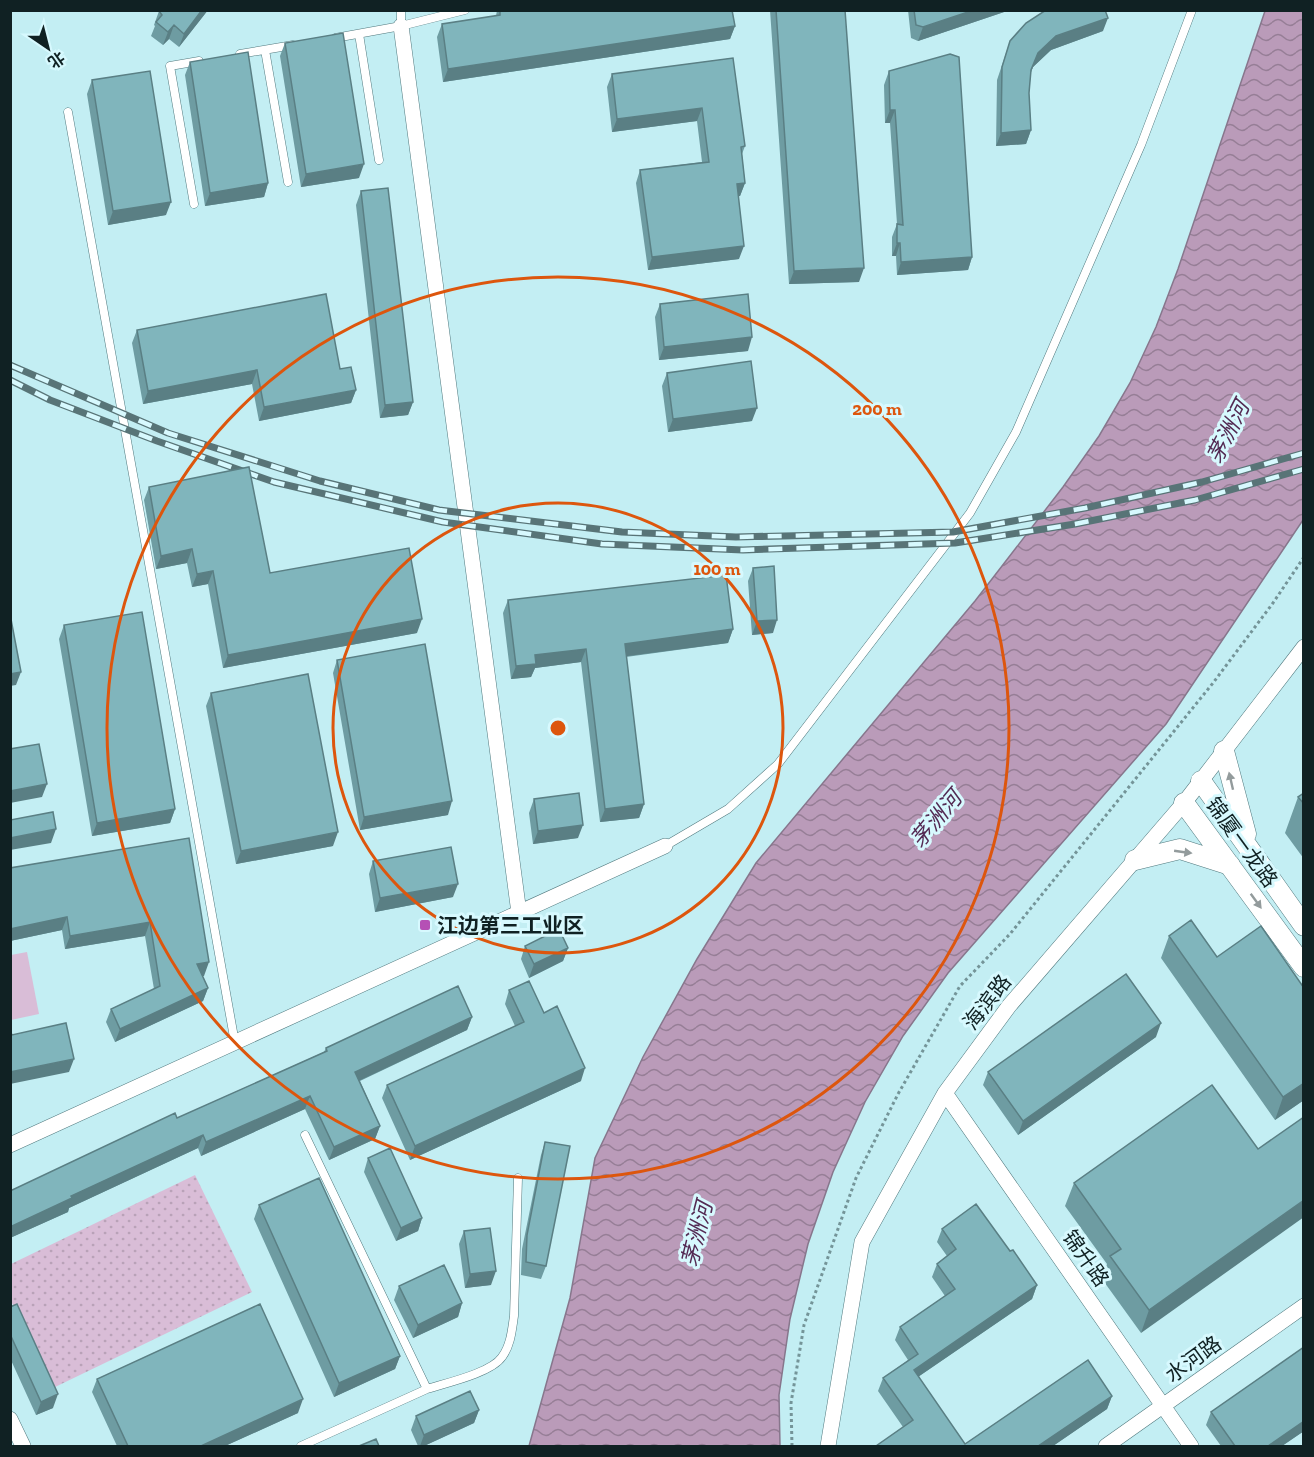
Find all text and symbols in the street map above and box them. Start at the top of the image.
north arrow [18,18,78,78]
text: 北 [44,48,68,72]
water label: 茅洲河 [1201,393,1257,468]
text: 200 m [852,398,902,420]
text: 100 m [693,558,741,580]
centre of rings [548,718,568,738]
one-way arrow [1226,772,1236,790]
water label: 茅洲河 [904,782,970,853]
street label: 锦厦一龙路 [1201,792,1283,892]
one-way arrow [1174,847,1193,856]
one-way arrow [1250,893,1262,909]
place label: 江边第三工业区 [437,913,584,938]
marker: 江边第三工业区 [418,918,432,932]
street label: 海滨路 [958,969,1016,1035]
water label: 茅洲河 [676,1195,719,1269]
street label: 锦升路 [1058,1225,1114,1291]
street label: 水河路 [1160,1330,1226,1388]

